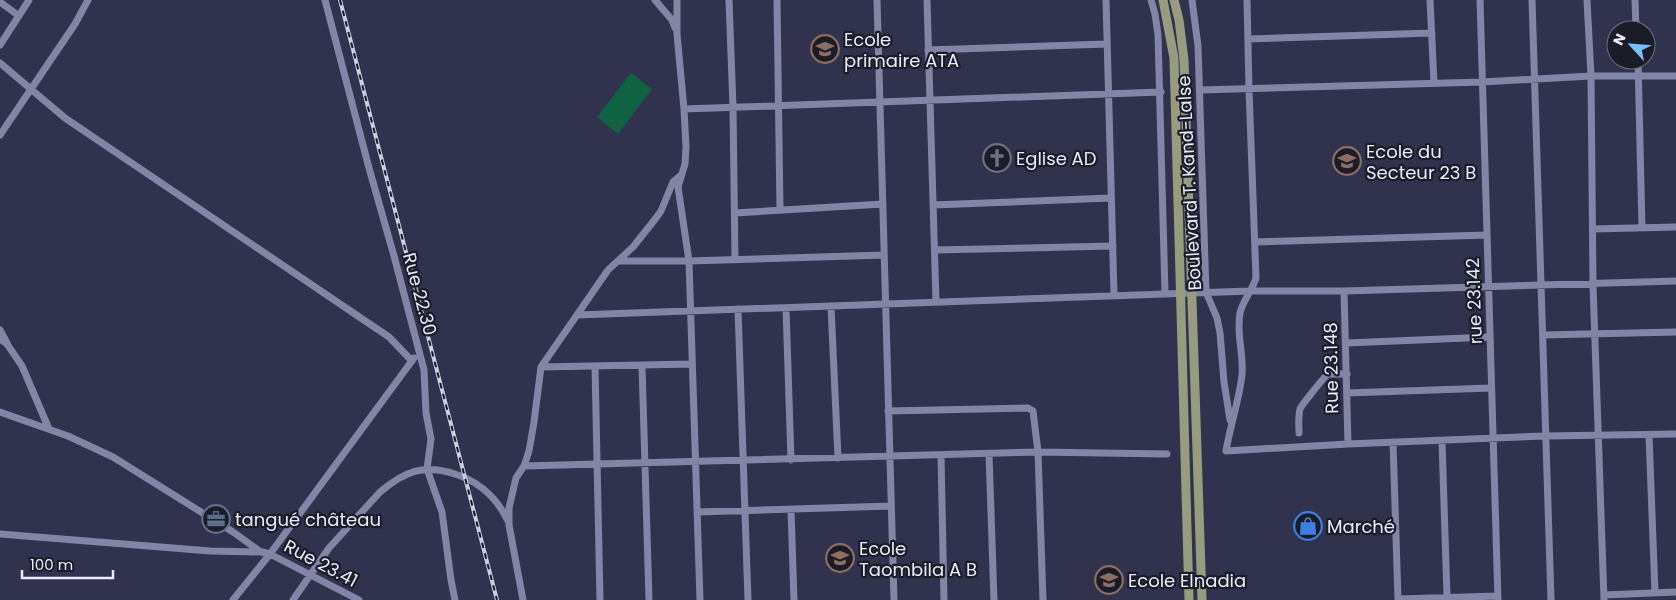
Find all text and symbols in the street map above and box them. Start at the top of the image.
north arrow [1606,20,1656,70]
place label: Ecole primaire ATA [844,27,959,73]
text: N [1608,30,1631,48]
school or university icon: Ecole primaire ATA [810,34,840,64]
street label: Boulevard T. Kand-Lalse [1171,75,1207,291]
place label: Ecole du Secteur 23 B [1366,139,1476,185]
church icon: Eglise AD [982,143,1012,173]
place label: Eglise AD [1016,146,1096,171]
school or university icon: Ecole du Secteur 23 B [1332,146,1362,176]
street label: Rue 22.30 [397,250,443,338]
street label: rue 23.142 [1460,257,1488,345]
street label: Rue 23.148 [1318,322,1344,414]
office icon: tangué château [201,504,231,534]
place label: tangué château [235,507,381,532]
shop icon: Marché [1293,511,1323,541]
place label: Marché [1327,514,1395,539]
street label: Rue 23.41 [280,533,362,593]
place label: Ecole Taombila A B [859,536,977,582]
school or university icon: Ecole Taombila A B [825,543,855,573]
scale bar [22,548,114,580]
text: 100 m [30,554,73,575]
school or university icon: Ecole Elnadia [1094,565,1124,595]
place label: Ecole Elnadia [1128,568,1246,593]

